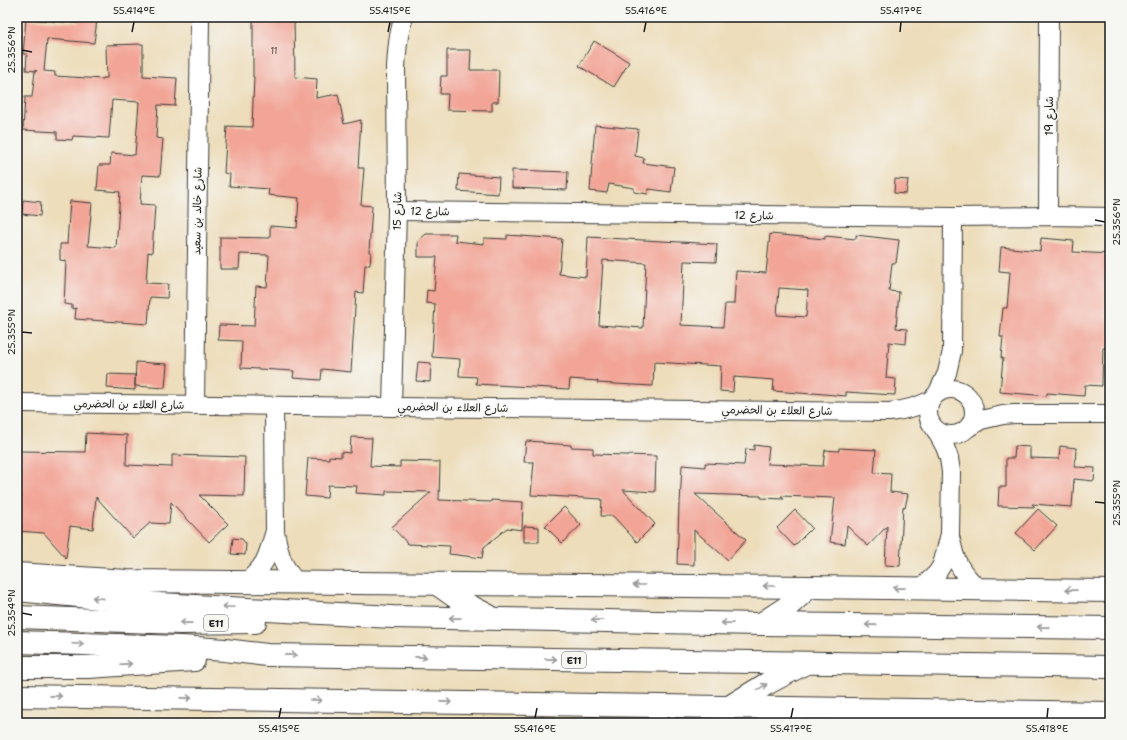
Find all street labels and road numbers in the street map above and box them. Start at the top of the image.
street label: شارع 19 [1042,96,1058,136]
street label: شارع خالد بن سعيد [189,167,207,255]
street label: شارع 15 [390,192,406,231]
street label: شارع 12 [410,204,450,220]
street label: شارع 12 [734,208,774,224]
street label: شارع العلاء بن الحضرمي [73,396,185,416]
street label: شارع العلاء بن الحضرمي [397,399,509,419]
street label: شارع العلاء بن الحضرمي [721,402,833,422]
road number: E11 [204,615,228,631]
road number: E11 [562,652,586,668]

